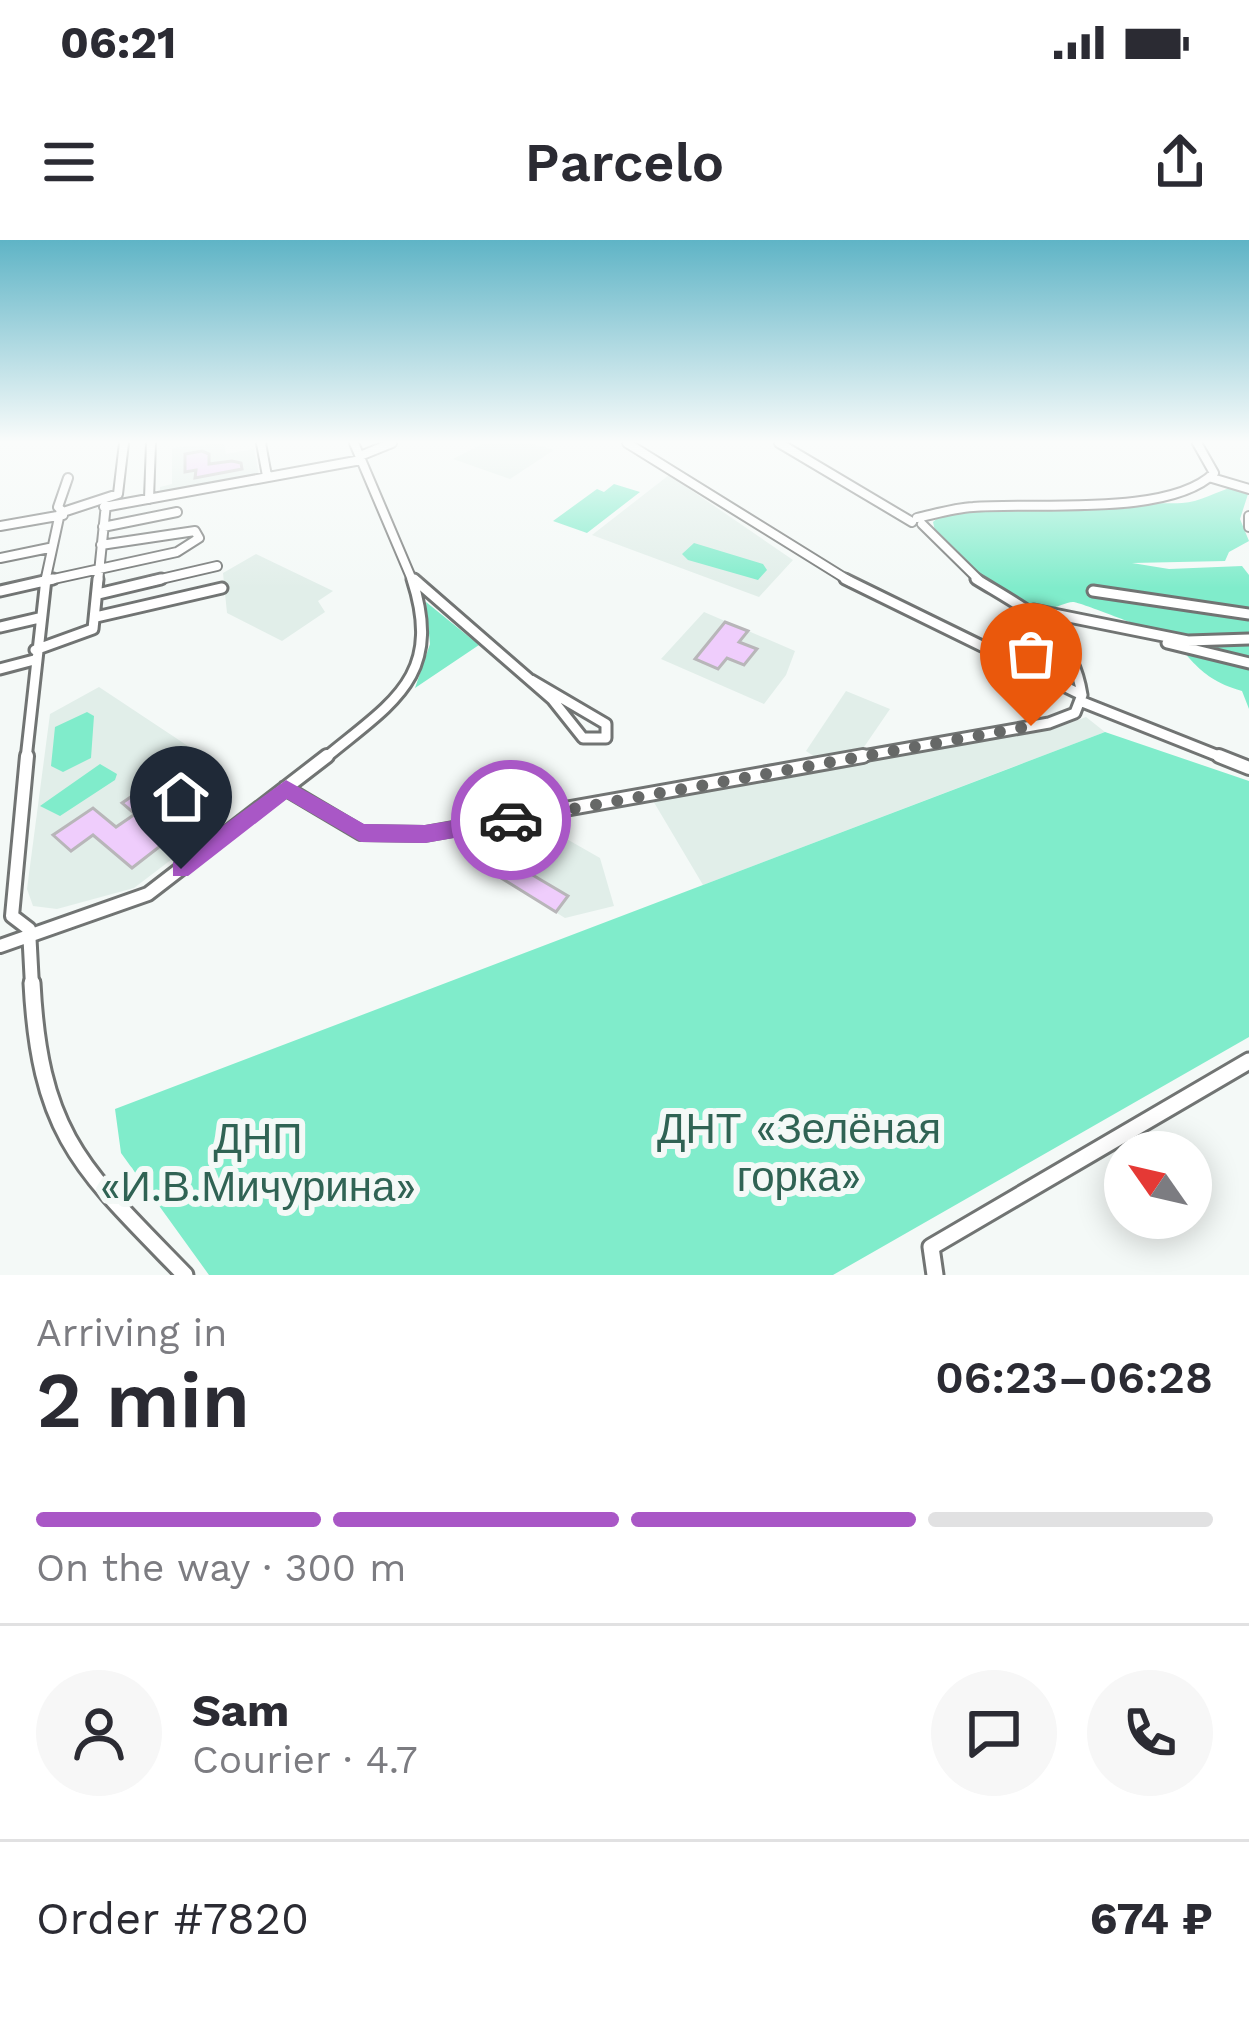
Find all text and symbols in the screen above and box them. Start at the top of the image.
text: 06:21 [60,16,177,69]
icon: menu [36,129,102,195]
icon: share [1147,129,1213,195]
text: Parcelo [525,131,724,194]
pin [980,603,1082,726]
icon: bag [998,621,1064,687]
pin [130,746,232,869]
courier [451,760,571,880]
icon: home [148,764,214,830]
icon: car [478,787,544,853]
park label: ДНТ «Зелёная горка» [657,1104,941,1201]
park label: ДНП «И.В.Мичурина» [100,1114,416,1211]
north arrow [1104,1131,1212,1239]
map controls [1104,1131,1212,1239]
text: Arriving in [36,1310,227,1355]
text: 06:23–06:28 [935,1351,1213,1404]
text: 2 min [36,1354,250,1446]
text: On the way · 300 m [36,1545,406,1590]
button: person [36,1670,162,1796]
button: chat [931,1670,1057,1796]
button: phone [1087,1670,1213,1796]
text: Sam [192,1684,289,1737]
text: Courier · 4.7 [192,1737,418,1782]
text: Order #7820 [36,1892,309,1945]
text: 674 ₽ [1090,1892,1213,1945]

